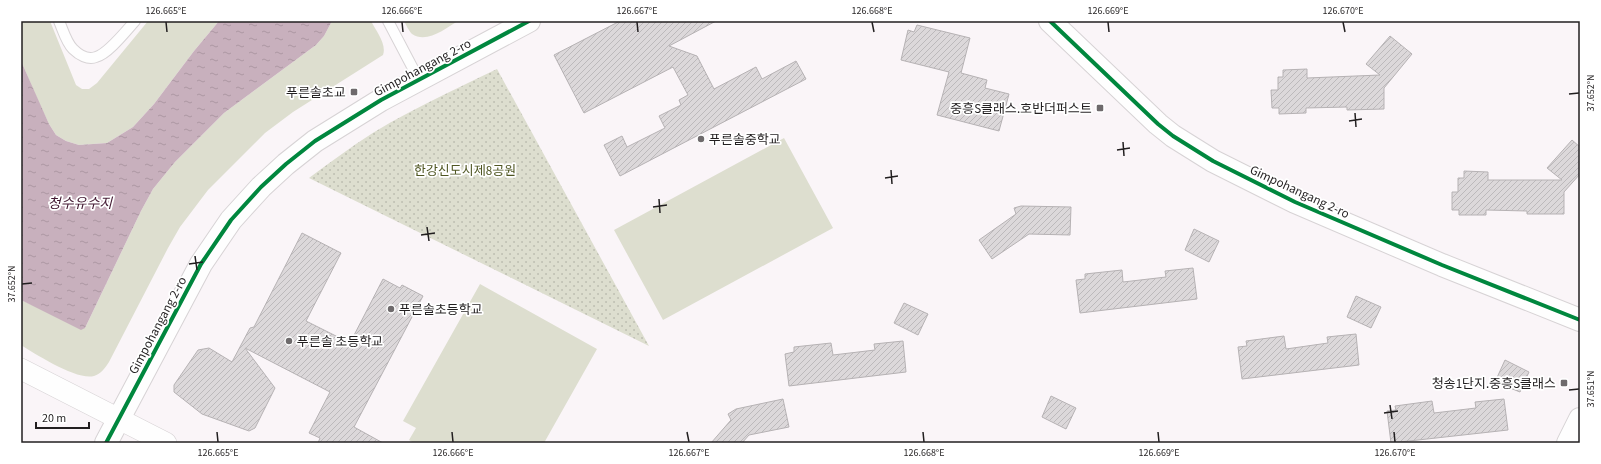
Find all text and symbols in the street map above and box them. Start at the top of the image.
text: 126.665°E [146,4,186,18]
text: 126.666°E [382,4,422,18]
text: 126.667°E [617,4,657,18]
text: 126.668°E [852,4,892,18]
text: 126.669°E [1088,4,1128,18]
text: 126.670°E [1323,4,1363,18]
street label: Gimpohangang 2-ro [371,35,474,101]
text: 37.652°N [1584,74,1598,112]
place label: 푸른솔초교 [286,84,346,102]
marker: 푸른솔초교 [349,87,359,97]
place label: 중흥S클래스.호반더퍼스트 [950,100,1092,118]
marker: 중흥S클래스.호반더퍼스트 [1095,103,1105,113]
place label: 푸른솔중학교 [709,131,781,149]
marker: 푸른솔중학교 [696,134,706,144]
street label: Gimpohangang 2-ro [1247,161,1352,223]
park label: 한강신도시제8공원 [414,162,516,180]
water label: 청수유수지 [48,194,113,214]
text: 37.652°N [5,265,19,303]
street label: Gimpohangang 2-ro [125,274,191,377]
place label: 푸른솔초등학교 [399,301,483,319]
marker: 푸른솔초등학교 [386,304,396,314]
place label: 푸른솔 초등학교 [297,333,383,351]
marker: 푸른솔 초등학교 [284,336,294,346]
text: 37.651°N [1584,370,1598,408]
place label: 청송1단지.중흥S클래스 [1432,375,1556,393]
marker: 청송1단지.중흥S클래스 [1559,378,1569,388]
scale bar [36,404,89,430]
text: 20 m [42,410,66,427]
text: 126.665°E [198,446,238,460]
text: 126.666°E [433,446,473,460]
text: 126.667°E [669,446,709,460]
text: 126.668°E [904,446,944,460]
text: 126.669°E [1139,446,1179,460]
text: 126.670°E [1375,446,1415,460]

